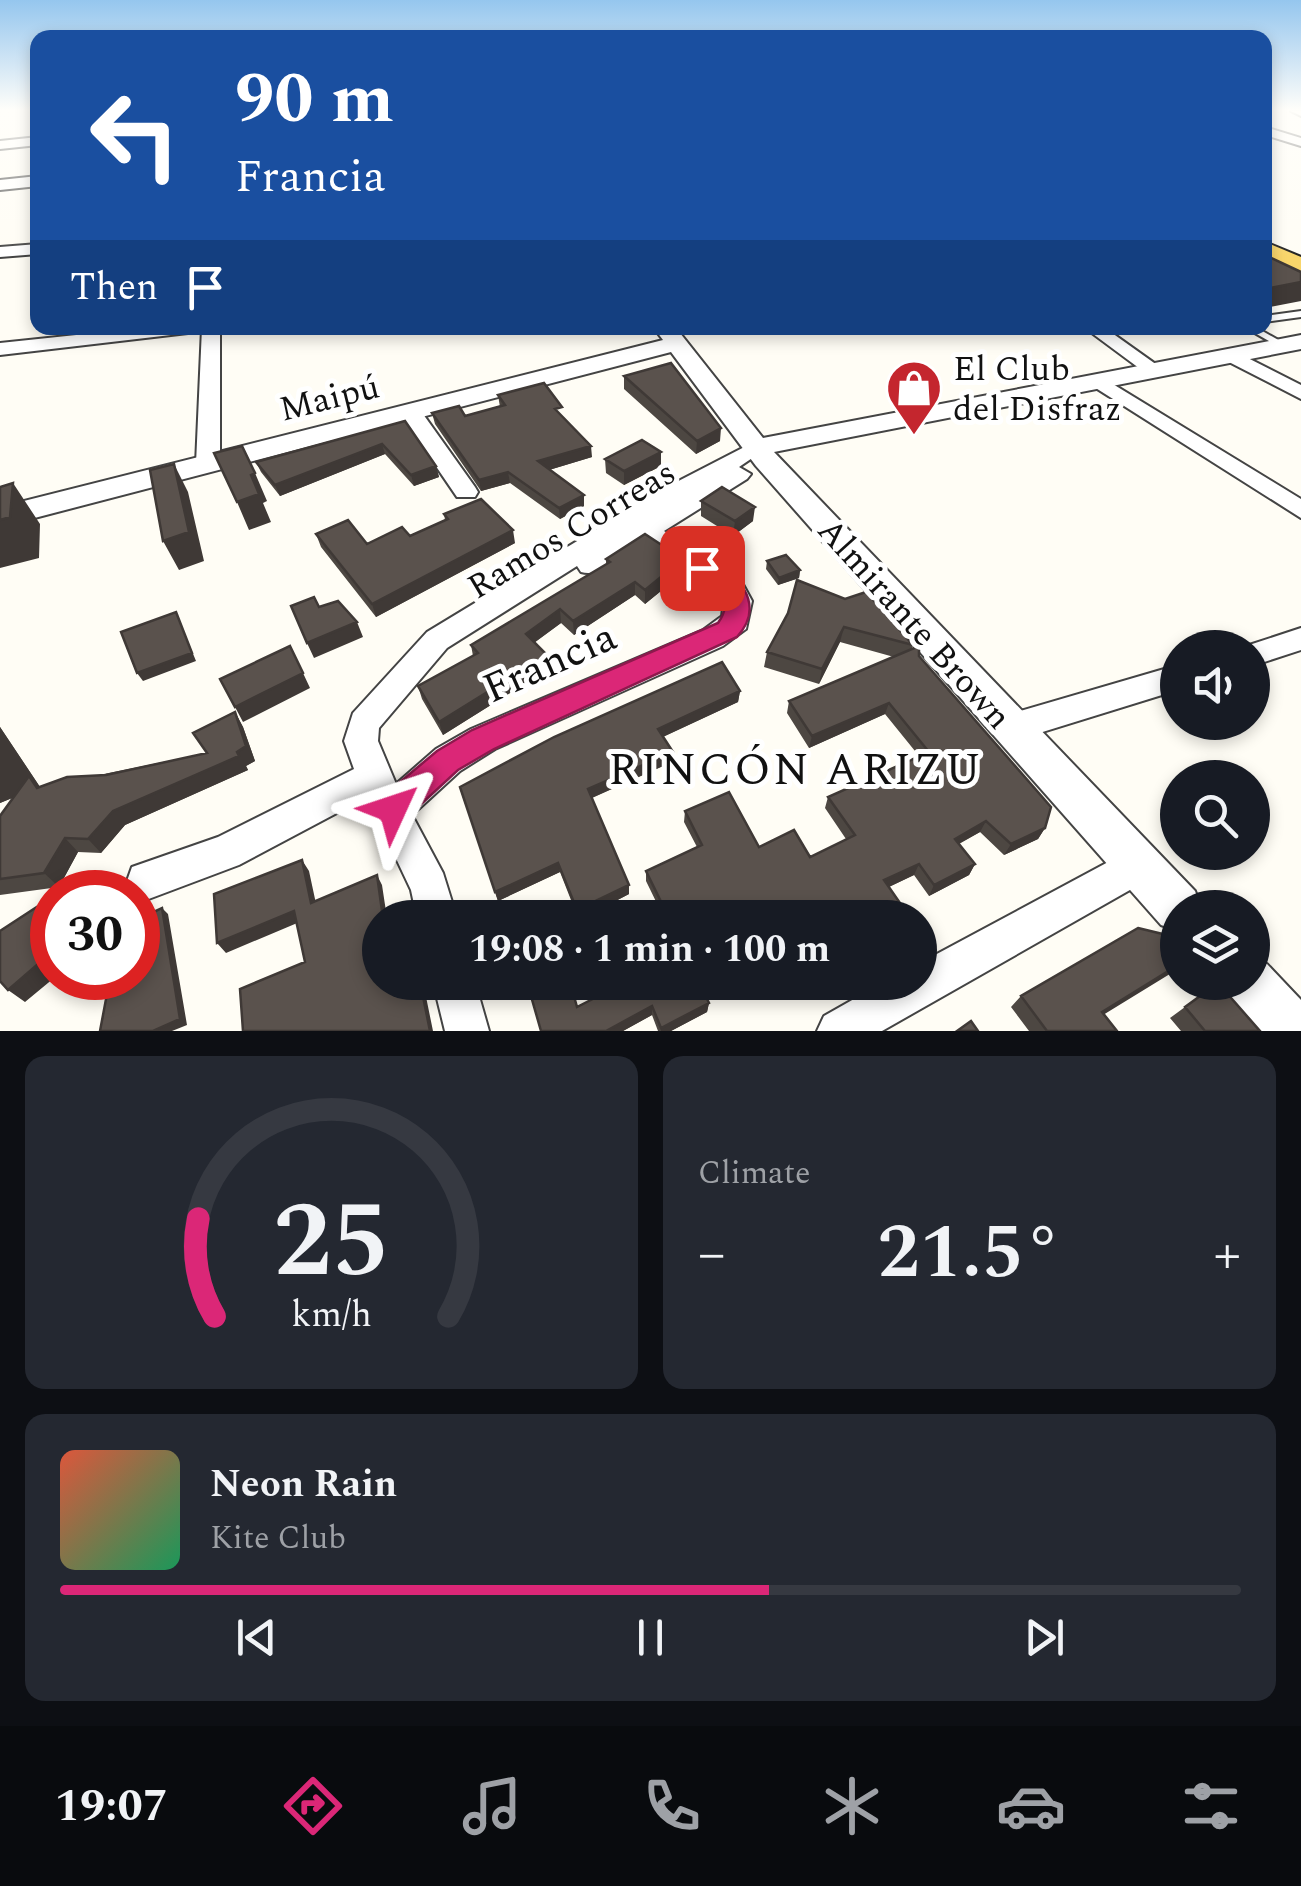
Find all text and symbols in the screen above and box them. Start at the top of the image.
text: 90 m [235,47,394,153]
icon: left [70,70,200,200]
text: Francia [235,143,385,212]
text: Then [70,259,158,317]
icon: arrive [178,260,233,315]
place label: El Club del Disfraz [953,343,1122,436]
shop icon: El Club del Disfraz [884,358,944,437]
street label: Maipú [274,361,385,436]
street label: Ramos Correas [457,447,686,613]
street label: Almirante Brown [804,506,1024,742]
pin [660,526,745,611]
icon: arrive [675,541,730,596]
street label: Francia [473,606,627,721]
map controls [1160,630,1270,1000]
button: sound [1160,630,1270,740]
district label: RINCÓN ARIZU [608,736,984,805]
position arrow [341,757,445,861]
button: search [1160,760,1270,870]
speed limit sign: 30 [30,870,160,1000]
button: layers [1160,890,1270,1000]
text: 19:08 · 1 min · 100 m [469,921,830,979]
text: Climate [698,1149,810,1198]
text: 25 [273,1164,390,1322]
text: 21.5° [878,1197,1061,1311]
text: − [698,1213,726,1296]
text: + [1213,1213,1241,1296]
text: km/h [291,1288,372,1343]
text: Neon Rain [210,1456,397,1514]
text: Kite Club [210,1514,346,1563]
icon: previous [229,1610,284,1665]
icon: pause [623,1610,678,1665]
icon: next [1017,1610,1072,1665]
icon: directions [278,1771,348,1841]
icon: music [457,1771,527,1841]
icon: phone [637,1771,707,1841]
icon: climate [817,1771,887,1841]
icon: car [996,1771,1066,1841]
icon: filters [1176,1771,1246,1841]
text: 19:07 [55,1772,168,1841]

